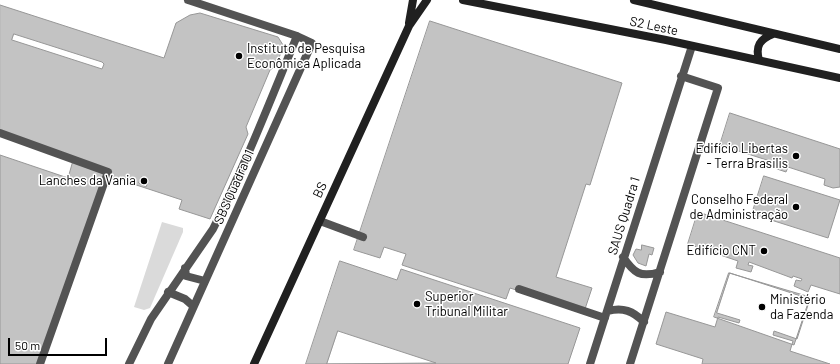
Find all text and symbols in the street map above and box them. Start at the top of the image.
street label: S2 Leste [628,13,680,39]
place label: Instituto de Pesquisa Econômica Aplicada [247,41,365,72]
marker: Instituto de Pesquisa Econômica Aplicada [234,51,244,61]
place label: Edifício Libertas - Terra Brasilis [695,141,788,172]
street label: SBS Quadra 01 [211,147,257,227]
marker: Edifício Libertas - Terra Brasilis [791,151,801,161]
place label: Lanches da Vania [39,173,136,189]
street label: SAUS Quadra 1 [605,175,643,257]
marker: Lanches da Vania [139,176,149,186]
street label: BS [310,180,330,200]
place label: Conselho Federal de Administração [689,192,788,223]
marker: Conselho Federal de Administração [791,202,801,212]
place label: Edifício CNT [687,243,756,259]
marker: Edifício CNT [759,246,769,256]
place label: Superior Tribunal Militar [425,289,508,320]
place label: Ministério da Fazenda [770,292,833,323]
marker: Superior Tribunal Militar [412,299,422,309]
marker: Ministério da Fazenda [757,302,767,312]
scale bar [10,330,109,356]
text: 50 m [15,338,40,352]

